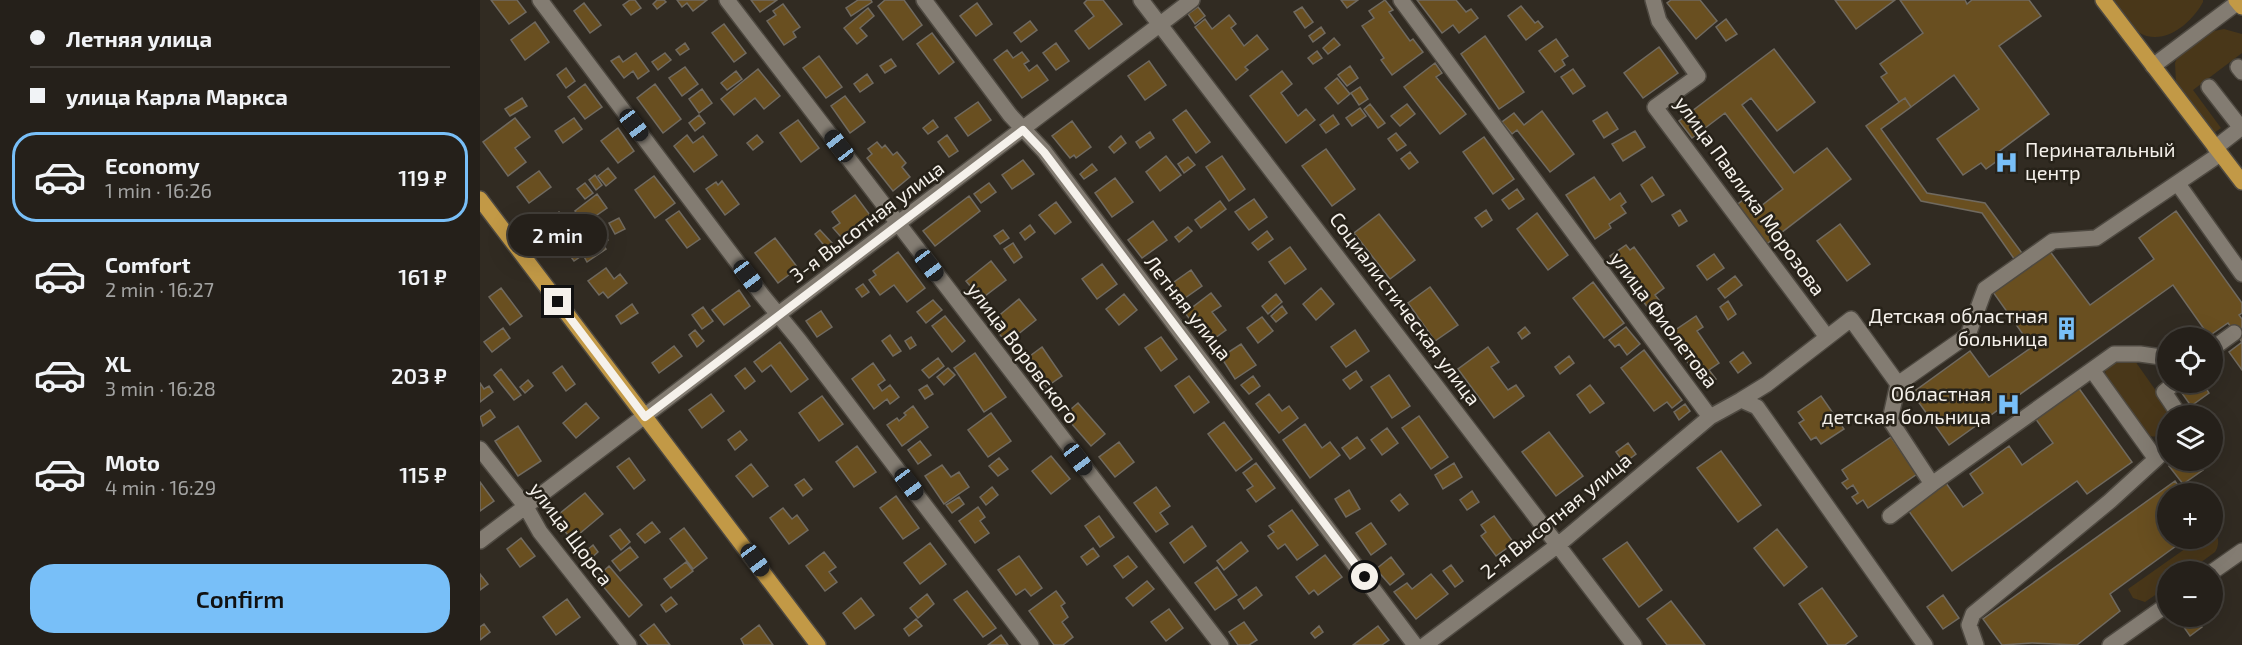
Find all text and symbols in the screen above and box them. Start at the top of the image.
text: Летняя улица [66,25,212,51]
text: улица Карла Маркса [66,83,288,109]
street label: улица Павлика Морозова [1670,91,1831,300]
car [616,105,652,145]
car [821,126,857,166]
place label: Перинатальный центр [2025,137,2175,184]
hospital icon: Перинатальный центр [1994,149,2020,175]
icon: car [33,150,87,204]
text: Economy [105,152,200,178]
street label: 3-я Высотная улица [785,155,949,288]
text: 119 ₽ [398,164,447,190]
text: 1 min · 16:26 [105,178,212,202]
street label: Социалистическая улица [1324,207,1486,410]
callout: 2 min [508,215,608,257]
text: 2 min [532,223,583,247]
car [911,245,947,285]
street label: улица Фиолетова [1605,246,1724,393]
icon: car [33,249,87,303]
street label: Летняя улица [1139,250,1237,365]
text: Comfort [105,251,190,277]
car [730,256,766,296]
text: 161 ₽ [398,263,447,289]
text: 2 min · 16:27 [105,277,214,301]
street label: улица Воровского [962,277,1085,428]
route end [544,288,571,315]
place label: Детская областная больница [1869,303,2048,350]
building icon: Детская областная больница [2053,315,2079,341]
map controls [2157,327,2223,627]
button: locate [2157,327,2223,393]
icon: car [33,348,87,402]
text: XL [105,350,131,376]
text: 203 ₽ [391,362,447,388]
text: 3 min · 16:28 [105,376,216,400]
place label: Областная детская больница [1822,381,1991,428]
hospital icon: Областная детская больница [1996,392,2022,418]
button: layers [2157,405,2223,471]
car [1060,439,1096,479]
icon: car [33,447,87,501]
street label: 2-я Высотная улица [1475,447,1636,584]
text: Moto [105,449,160,475]
text: 115 ₽ [399,461,447,487]
car [891,464,927,504]
text: 4 min · 16:29 [105,475,216,499]
street label: улица Щорса [524,477,618,590]
button: + [2157,483,2223,549]
car [737,540,773,580]
button: − [2157,561,2223,627]
route start [1351,563,1378,590]
button: Confirm [30,564,450,633]

